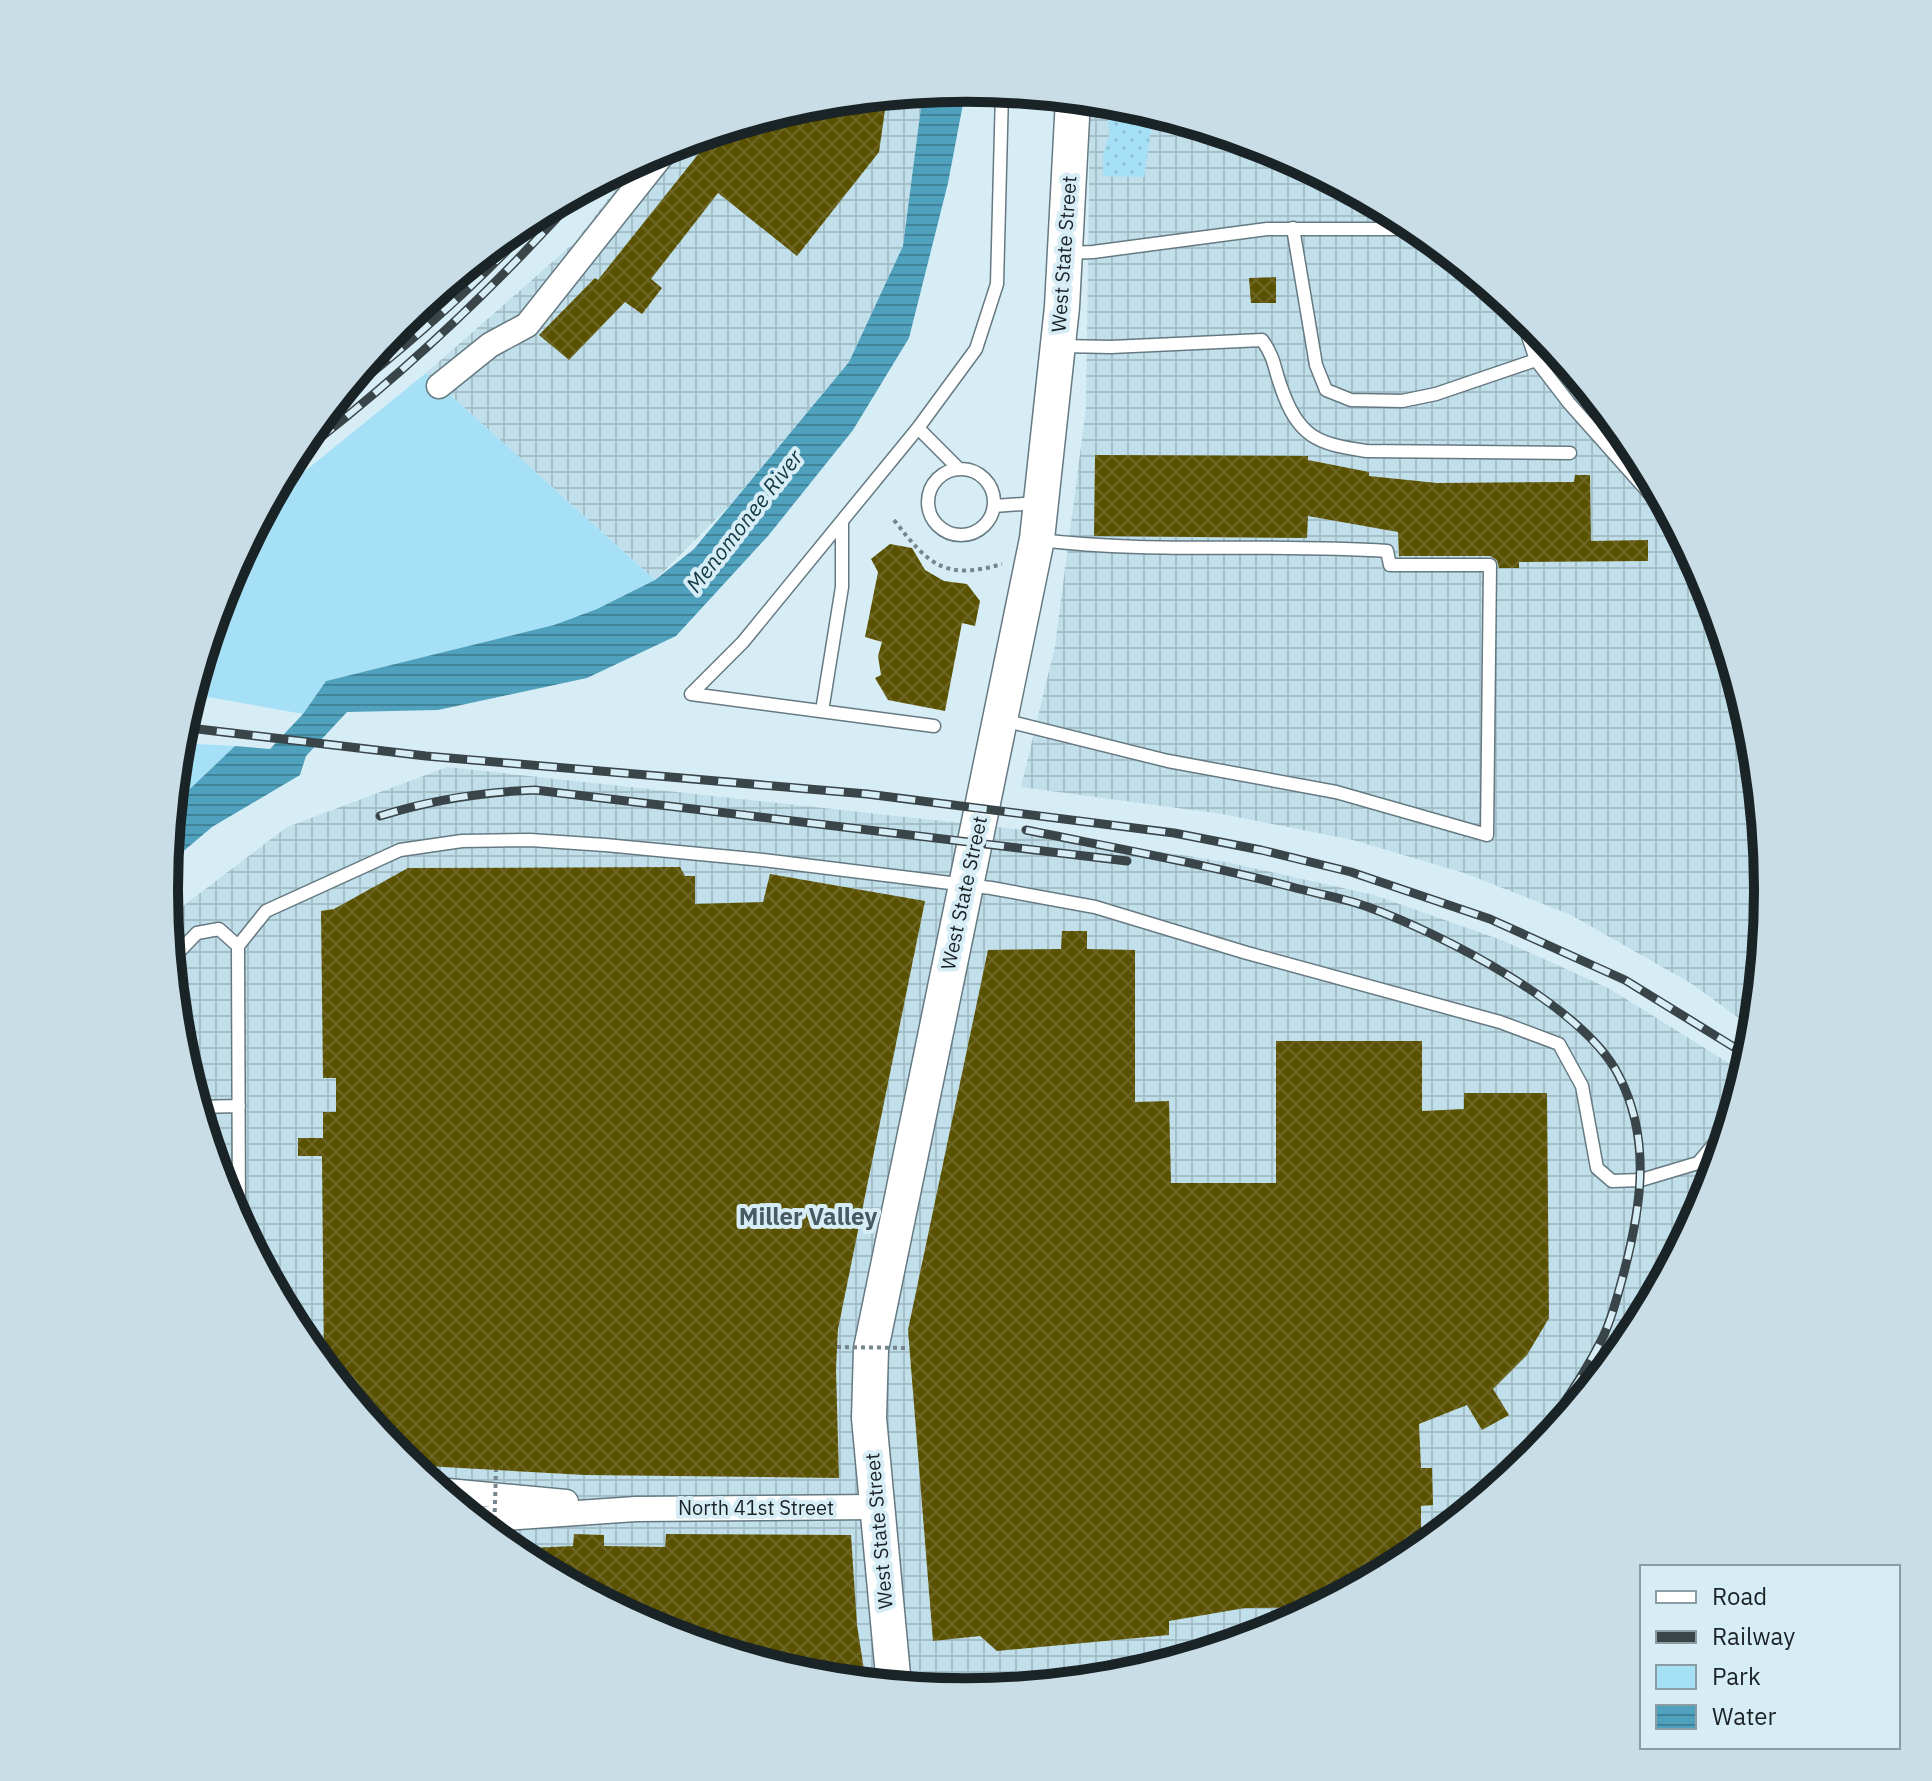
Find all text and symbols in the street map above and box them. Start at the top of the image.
street label: West State Street [1045,175,1082,333]
water label: Menomonee River [679,443,809,598]
street label: West State Street [934,813,993,972]
district label: Miller Valley [739,1200,877,1232]
street label: West State Street [858,1452,899,1610]
street label: North 41st Street [678,1494,834,1521]
legend [1640,1565,1900,1749]
text: Road [1712,1580,1767,1612]
text: Railway [1712,1620,1795,1652]
text: Park [1712,1660,1761,1692]
text: Water [1712,1700,1776,1732]

